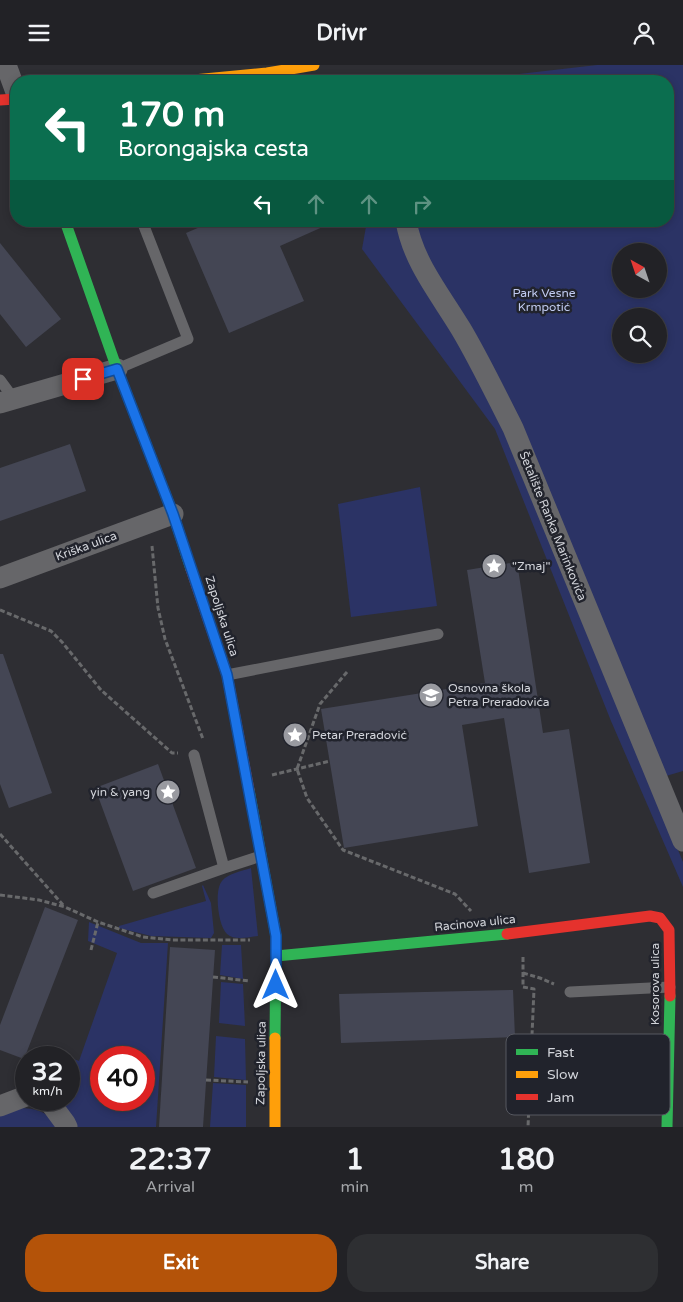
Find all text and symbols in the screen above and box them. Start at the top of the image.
icon: menu [25,19,53,47]
icon: person [630,19,658,47]
text: Drivr [316,20,367,46]
text: 170 m [118,94,225,136]
icon: left [35,95,100,160]
text: Borongajska cesta [118,136,309,162]
icon: left [249,190,277,218]
icon: ahead [302,190,330,218]
icon: ahead [355,190,383,218]
icon: right [408,190,436,218]
north arrow [612,243,668,297]
map controls [612,243,667,363]
park label: Park Vesne Krmpotić [512,286,576,314]
button: search [612,308,667,363]
pin [62,358,104,400]
icon: arrive [69,365,97,393]
street label: Šetalište Ranka Marinkovića [517,449,589,603]
street label: Kriška ulica [53,528,119,564]
place icon: "Zmaj" [481,553,507,579]
place label: "Zmaj" [512,559,550,573]
street label: Zapoljska ulica [202,574,242,658]
place label: Osnovna škola Petra Preradovića [448,681,550,709]
school or university icon: Osnovna škola Petra Preradovića [418,682,444,708]
place icon: Petar Preradović [282,722,308,748]
place label: Petar Preradović [312,728,407,742]
place icon: yin & yang [155,779,181,805]
place label: yin & yang [90,785,150,799]
street label: Racinova ulica [434,912,516,934]
street label: Kosorova ulica [648,943,662,1025]
position arrow [249,958,301,1010]
street label: Zapoljska ulica [253,1021,269,1105]
legend [506,1034,670,1115]
text: Fast [547,1044,575,1061]
speed limit sign: 40 [90,1046,155,1111]
text: 32 [32,1057,63,1087]
text: Slow [547,1066,579,1083]
text: km/h [32,1084,63,1098]
text: Jam [547,1089,574,1106]
text: 22:37 [129,1141,212,1178]
text: 1 [345,1141,364,1178]
text: 180 [498,1141,554,1178]
text: Arrival [146,1177,195,1197]
text: min [341,1177,369,1197]
text: m [519,1177,533,1197]
button: Exit [25,1234,337,1292]
button: Share [347,1234,658,1292]

